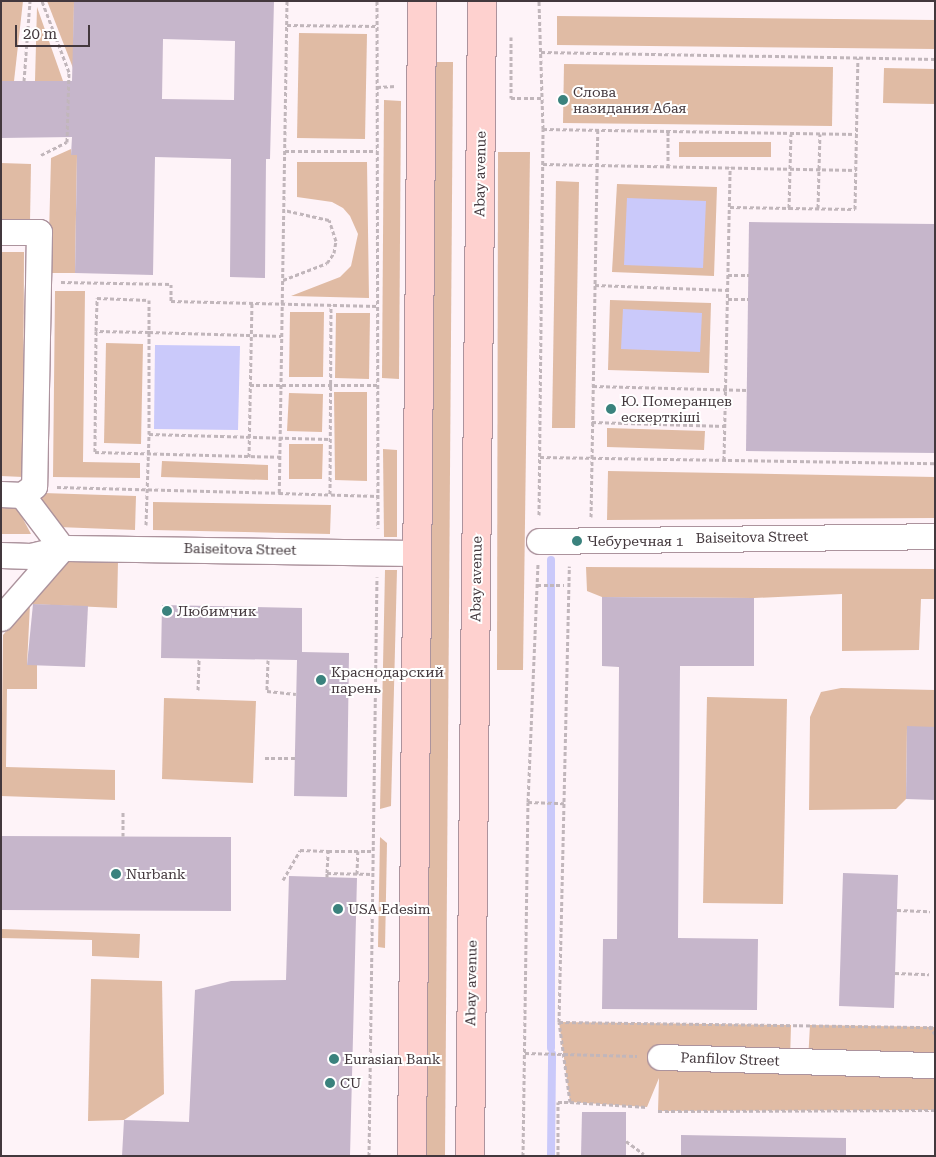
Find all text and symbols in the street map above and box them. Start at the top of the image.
scale bar [18,15,92,47]
text: 20 m [23,25,57,43]
place label: Слова назидания Абая [573,84,686,116]
marker: Слова назидания Абая [557,94,569,106]
street label: Abay avenue [471,131,489,217]
place label: Ю. Померанцев ескерткіші [621,393,732,426]
marker: Ю. Померанцев ескерткіші [605,403,617,415]
street label: Baiseitova Street [696,528,808,546]
place label: Чебуречная 1 [587,533,683,549]
marker: Чебуречная 1 [571,535,583,547]
street label: Abay avenue [467,536,485,622]
street label: Baiseitova Street [184,540,296,558]
place label: Любимчик [177,603,257,619]
marker: Любимчик [161,605,173,617]
place label: Краснодарский парень [331,664,444,696]
marker: Краснодарский парень [315,674,327,686]
place label: Nurbank [126,866,186,882]
marker: Nurbank [110,868,122,880]
place label: USA Edesim [348,901,431,917]
marker: USA Edesim [332,903,344,915]
street label: Abay avenue [462,940,480,1026]
street label: Panfilov Street [680,1049,780,1069]
place label: Eurasian Bank [344,1051,441,1067]
marker: Eurasian Bank [328,1053,340,1065]
place label: CU [340,1075,361,1091]
marker: CU [324,1077,336,1089]

